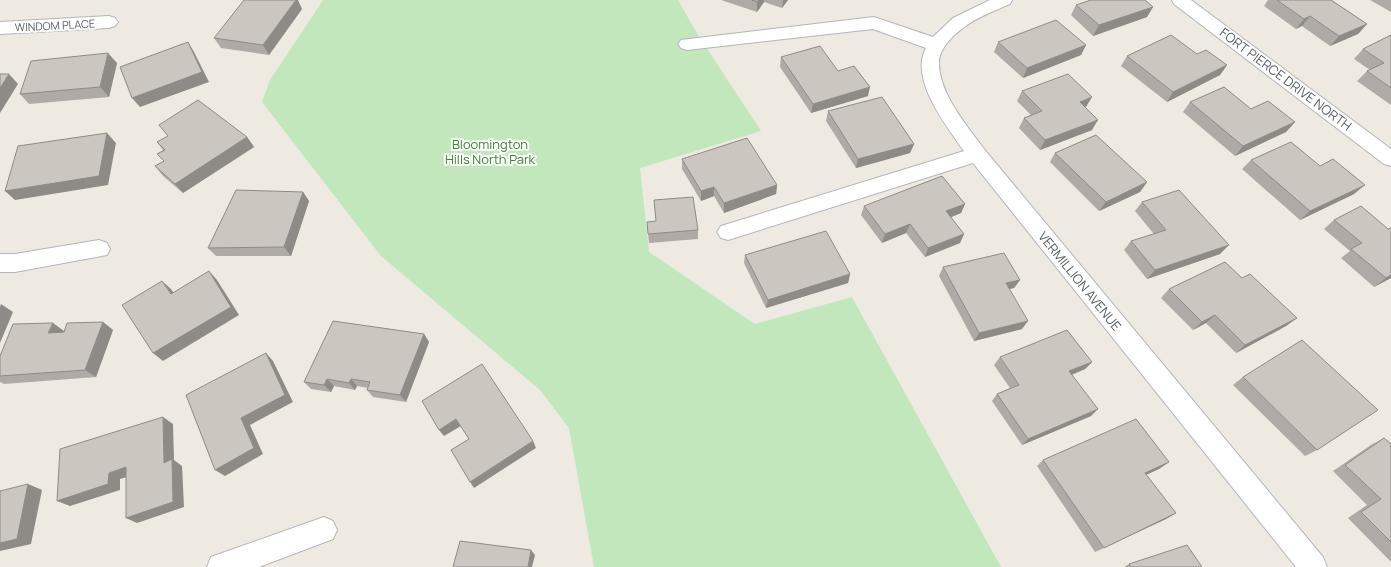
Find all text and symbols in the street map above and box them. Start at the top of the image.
street label: WINDOM PLACE [14,15,96,35]
street label: FORT PIERCE DRIVE NORTH [1216,23,1356,135]
park label: Bloomington Hills North Park [445,135,536,168]
street label: VERMILLION AVENUE [1034,228,1126,334]

